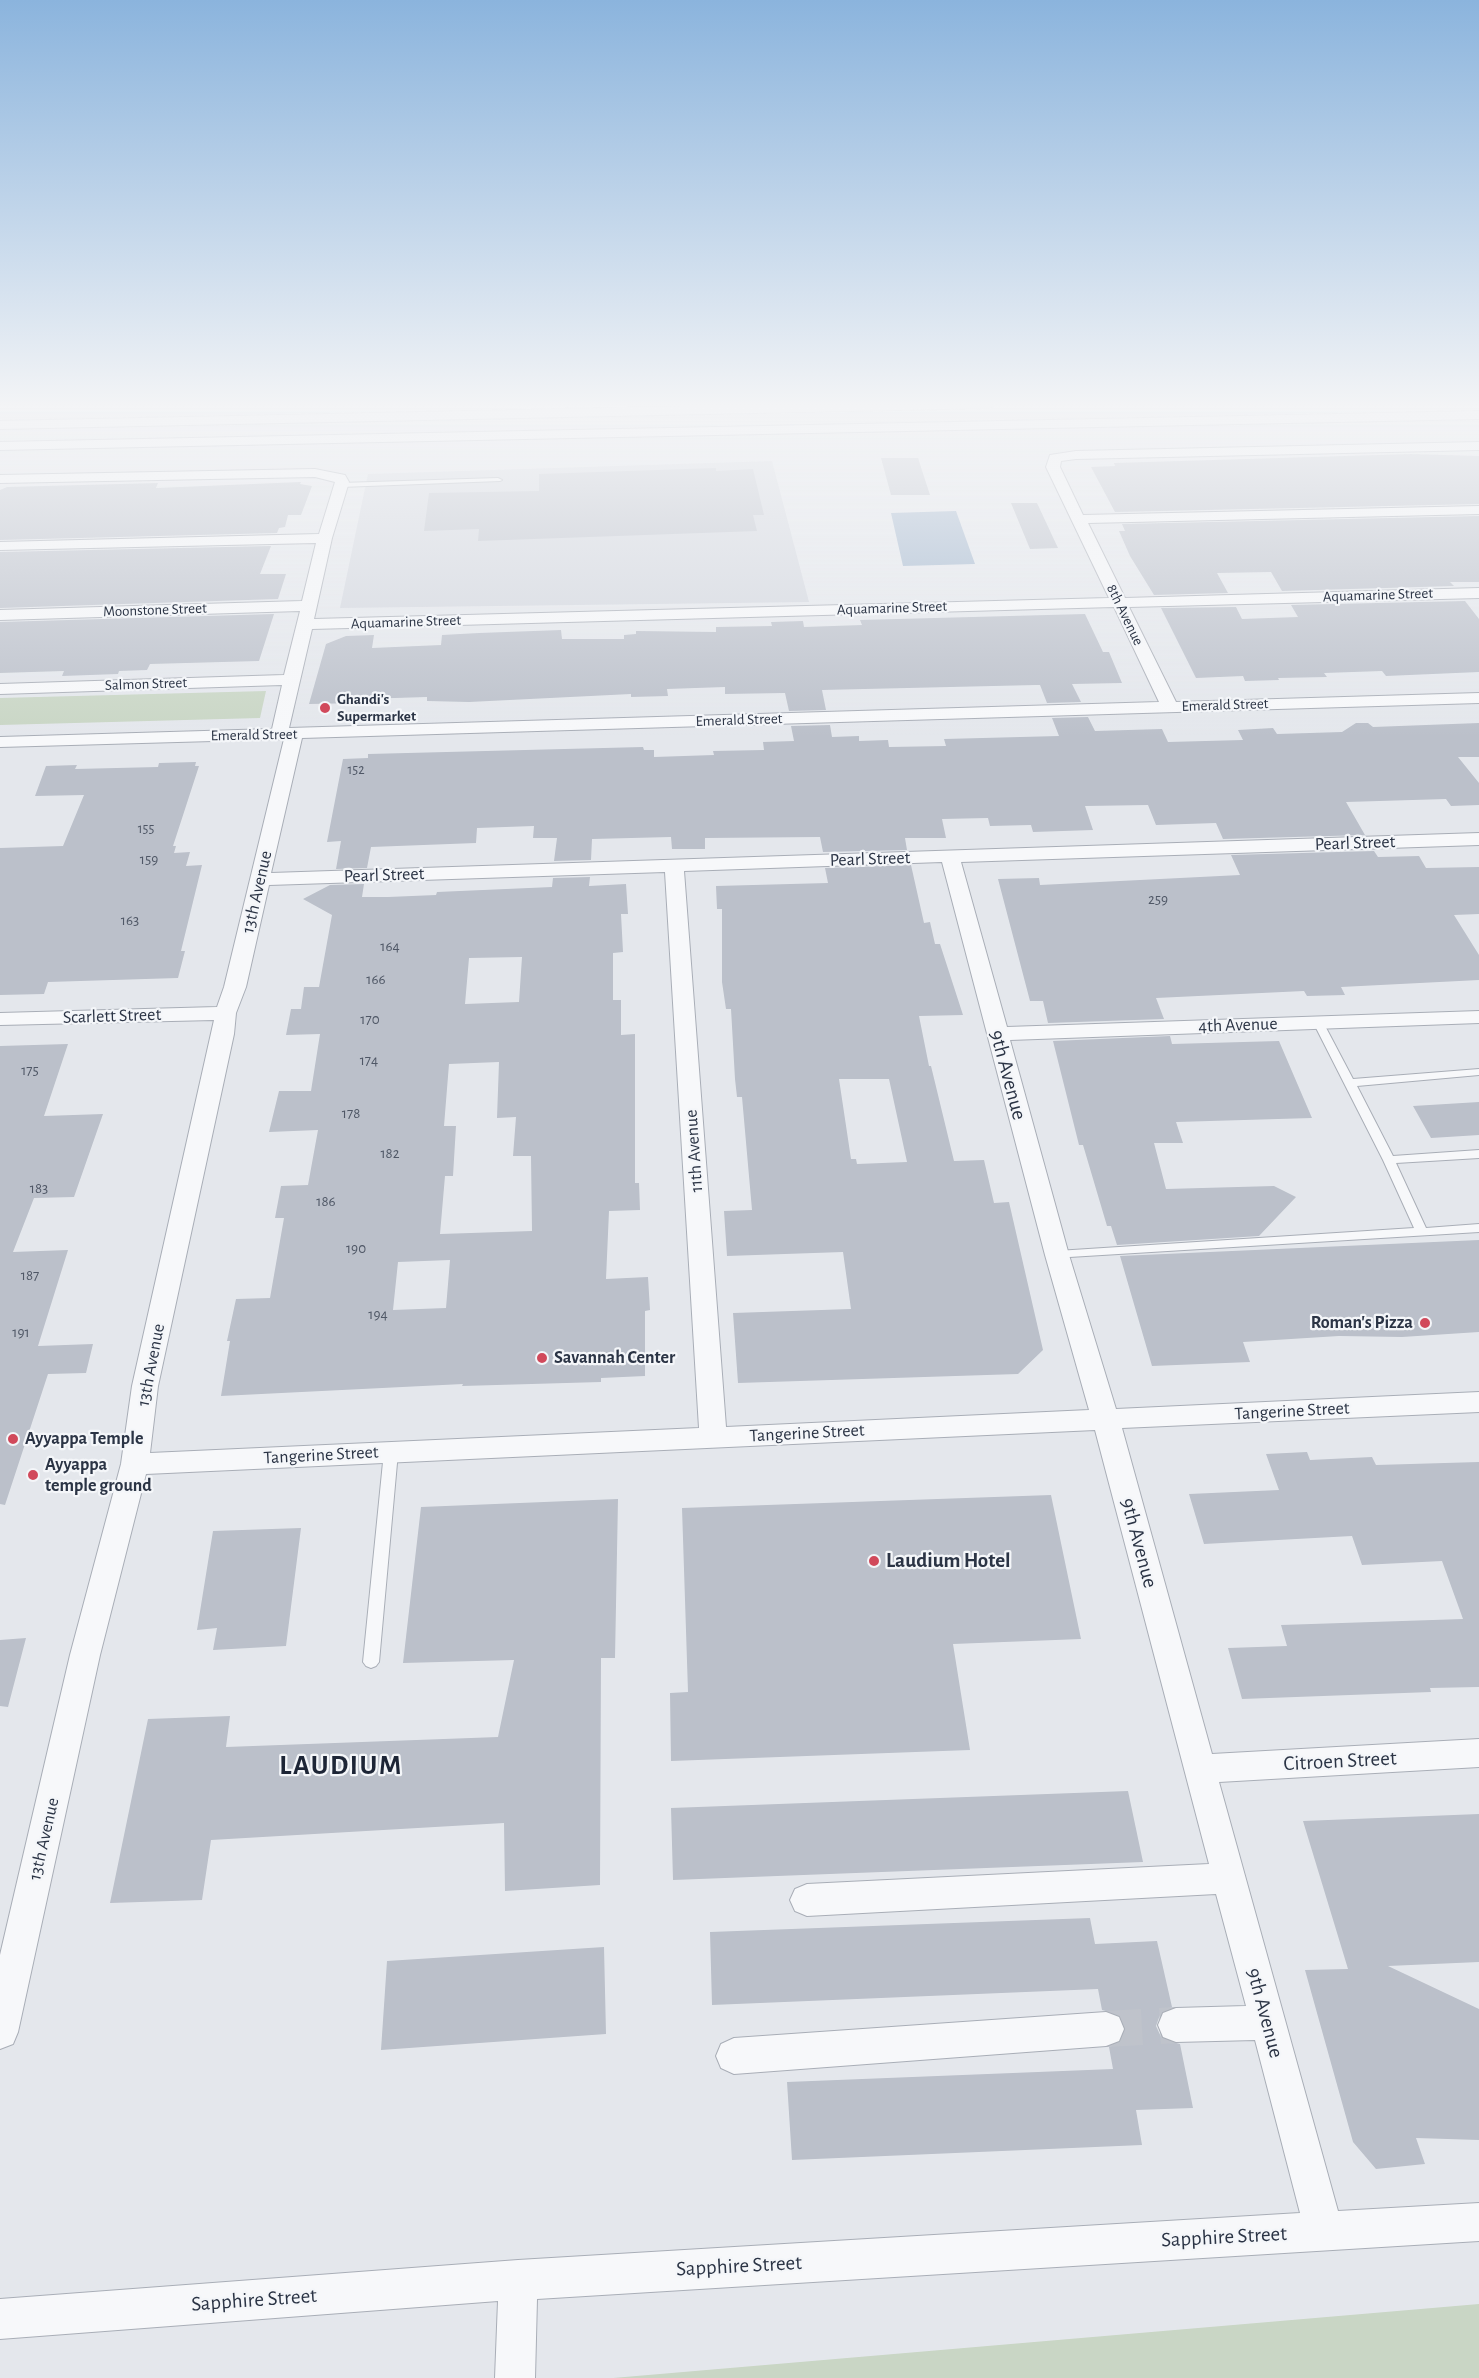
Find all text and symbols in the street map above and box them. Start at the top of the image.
street label: 8th Avenue [1102,581,1148,649]
street label: Aquamarine Street [1323,584,1433,606]
street label: Aquamarine Street [837,597,947,619]
street label: Moonstone Street [103,599,207,621]
street label: Aquamarine Street [351,611,461,633]
street label: Salmon Street [105,674,187,694]
place label: Ghandi's Supermarket [337,690,416,725]
street label: Emerald Street [1181,694,1269,716]
marker: Ghandi's Supermarket [318,701,332,715]
street label: Emerald Street [695,709,783,731]
street label: Emerald Street [210,725,298,745]
house number: 152 [347,762,365,778]
house number: 155 [138,821,154,837]
street label: Pearl Street [1314,831,1396,855]
street label: Pearl Street [829,847,911,871]
street label: 13th Avenue [237,849,277,935]
house number: 159 [140,850,158,868]
street label: Pearl Street [343,863,425,887]
house number: 259 [1148,890,1168,908]
house number: 163 [121,911,139,929]
house number: 164 [380,937,400,955]
house number: 166 [366,970,386,988]
street label: Scarlett Street [62,1003,162,1029]
house number: 170 [360,1010,380,1028]
street label: 4th Avenue [1198,1013,1278,1037]
street label: 9th Avenue [984,1027,1032,1123]
house number: 174 [360,1051,378,1069]
house number: 175 [21,1061,39,1079]
house number: 178 [342,1104,360,1122]
street label: 11th Avenue [680,1109,708,1193]
house number: 182 [380,1144,400,1162]
house number: 183 [30,1179,48,1197]
house number: 186 [316,1192,336,1210]
house number: 190 [346,1239,366,1257]
house number: 187 [21,1266,39,1284]
house number: 194 [368,1305,388,1323]
place label: Roman's Pizza [1311,1312,1413,1334]
marker: Roman's Pizza [1418,1316,1432,1330]
street label: 13th Avenue [132,1322,170,1408]
house number: 191 [12,1323,30,1341]
place label: Savannah Center [554,1347,675,1369]
marker: Savannah Center [535,1351,549,1365]
street label: Tangerine Street [1234,1397,1350,1425]
street label: Tangerine Street [749,1419,865,1447]
place label: Ayyappa Temple [25,1428,143,1450]
marker: Ayyappa Temple [6,1432,20,1446]
street label: Tangerine Street [263,1441,379,1469]
place label: Ayyappa temple ground [45,1454,152,1496]
marker: Ayyappa temple ground [26,1468,40,1482]
street label: 9th Avenue [1115,1495,1163,1591]
place label: Laudium Hotel [886,1548,1011,1574]
marker: Laudium Hotel [867,1554,881,1568]
street label: Citroen Street [1283,1745,1397,1777]
district label: LAUDIUM [279,1749,403,1783]
street label: 13th Avenue [24,1796,64,1882]
street label: 9th Avenue [1241,1965,1289,2061]
street label: Sapphire Street [1160,2221,1288,2253]
street label: Sapphire Street [675,2250,803,2282]
street label: Sapphire Street [190,2283,318,2317]

